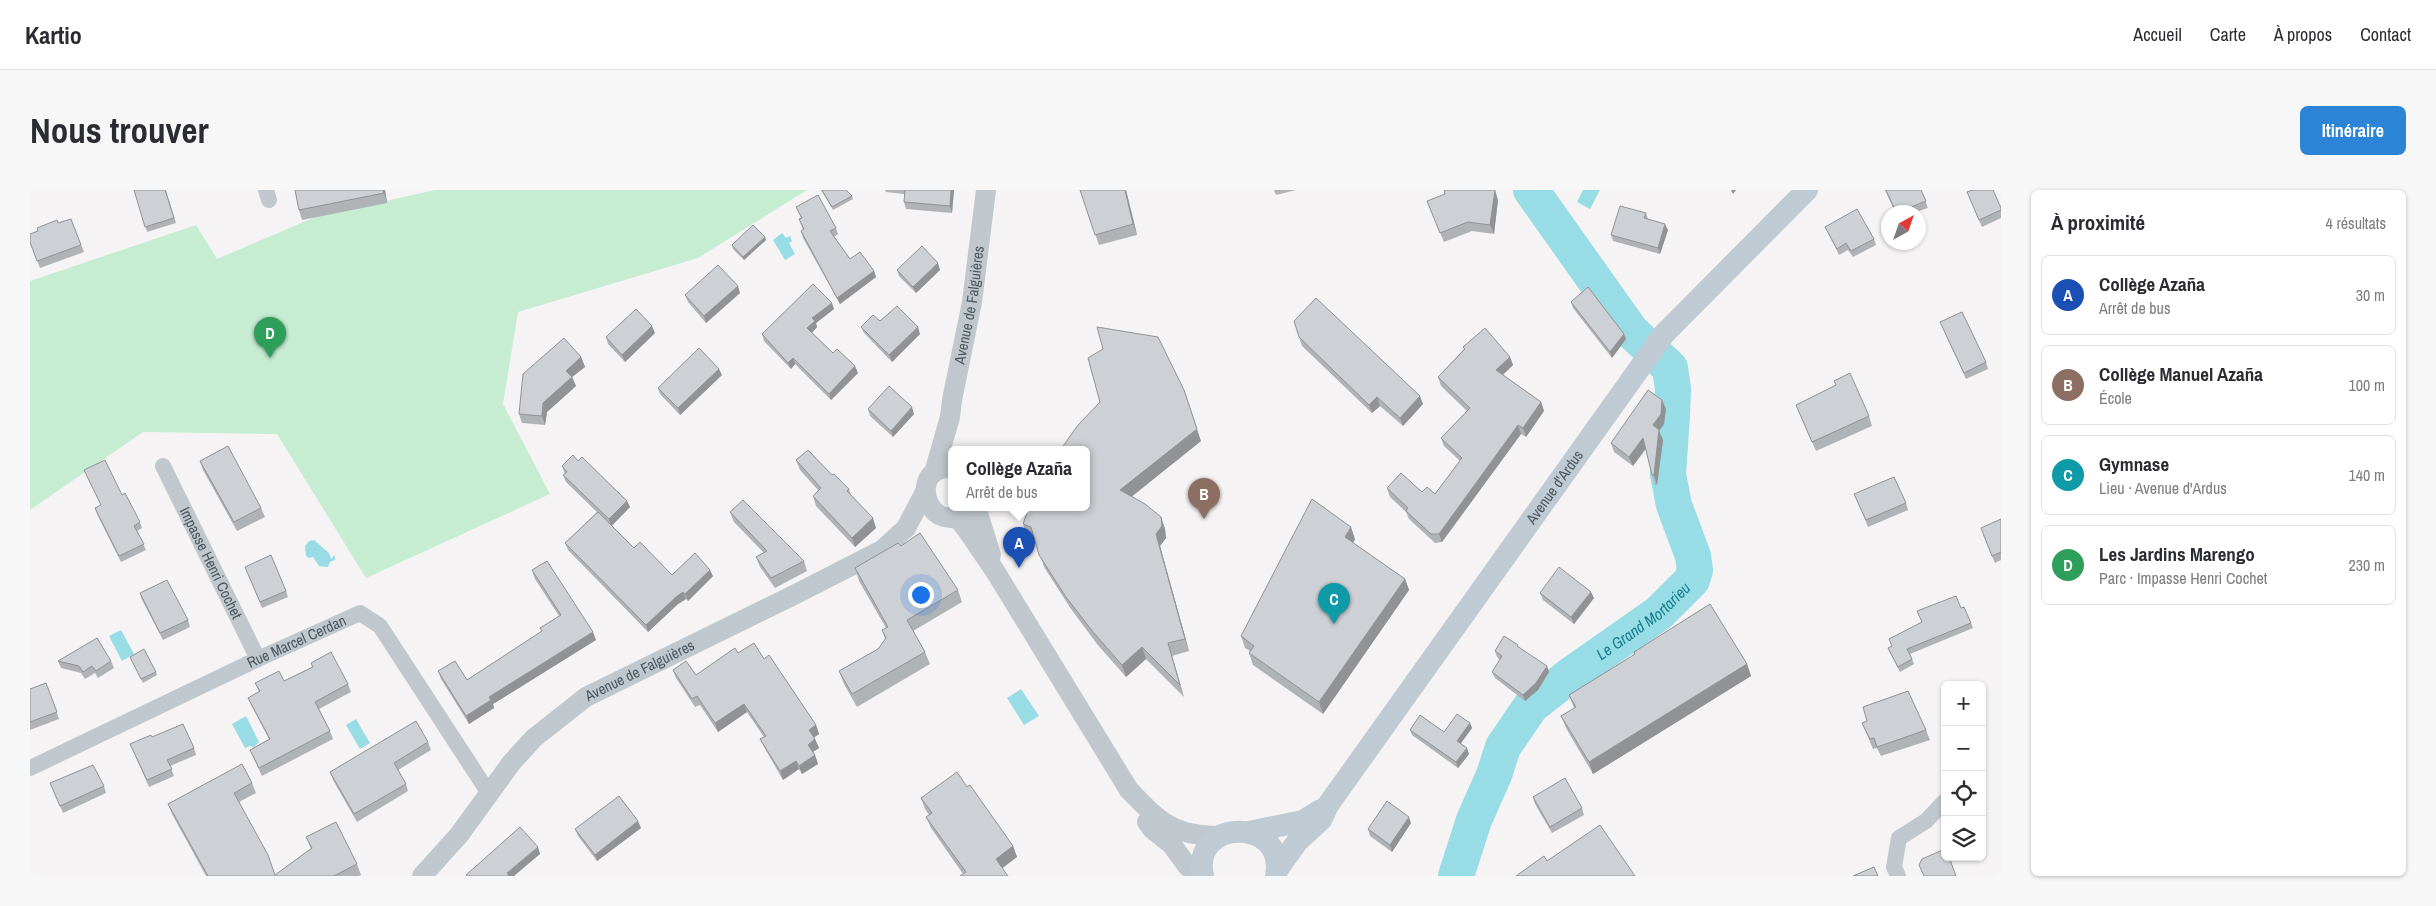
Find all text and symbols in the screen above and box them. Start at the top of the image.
text: Kartio [25,19,82,51]
text: Accueil [2133,22,2182,47]
text: Carte [2210,22,2246,47]
text: À propos [2274,22,2332,47]
text: Contact [2360,22,2411,47]
button: Itinéraire [2300,106,2406,155]
text: Nous trouver [30,107,209,154]
north arrow [1881,205,1926,250]
text: À proximité [2051,208,2145,237]
text: 4 résultats [2325,212,2386,234]
street label: Avenue de Falguières [948,245,989,367]
text: Collège Azaña [2099,271,2205,297]
text: A [2063,284,2073,306]
text: 30 m [2356,284,2385,306]
text: Arrêt de bus [2099,297,2170,319]
pin: D [254,317,286,358]
text: Collège Manuel Azaña [2099,361,2263,387]
text: B [2063,374,2073,396]
text: 100 m [2349,374,2385,396]
text: École [2099,387,2132,409]
popup [948,446,1090,511]
street label: Avenue d'Ardus [1520,446,1588,529]
text: Gymnase [2099,451,2169,477]
text: Collège Azaña [966,455,1072,481]
text: C [2063,464,2073,486]
text: 140 m [2349,464,2385,486]
text: Lieu · Avenue d'Ardus [2099,477,2227,499]
pin: B [1188,478,1220,519]
text: Arrêt de bus [966,481,1038,503]
street label: Impasse Henri Cochet [175,503,248,623]
pin: A [1003,527,1035,568]
text: Les Jardins Marengo [2099,541,2255,567]
text: D [2063,554,2073,576]
text: 230 m [2349,554,2385,576]
text: Parc · Impasse Henri Cochet [2099,567,2267,589]
water label: Le Grand Mortarieu [1592,577,1695,665]
your location [908,582,934,608]
pin: C [1318,583,1350,624]
street label: Rue Marcel Cerdan [243,610,349,673]
street label: Avenue de Falguières [580,634,698,706]
map controls [1941,681,1986,861]
button: + [1941,681,1986,726]
button: − [1941,726,1986,771]
button: locate [1941,771,1986,816]
button: layers [1941,816,1986,861]

